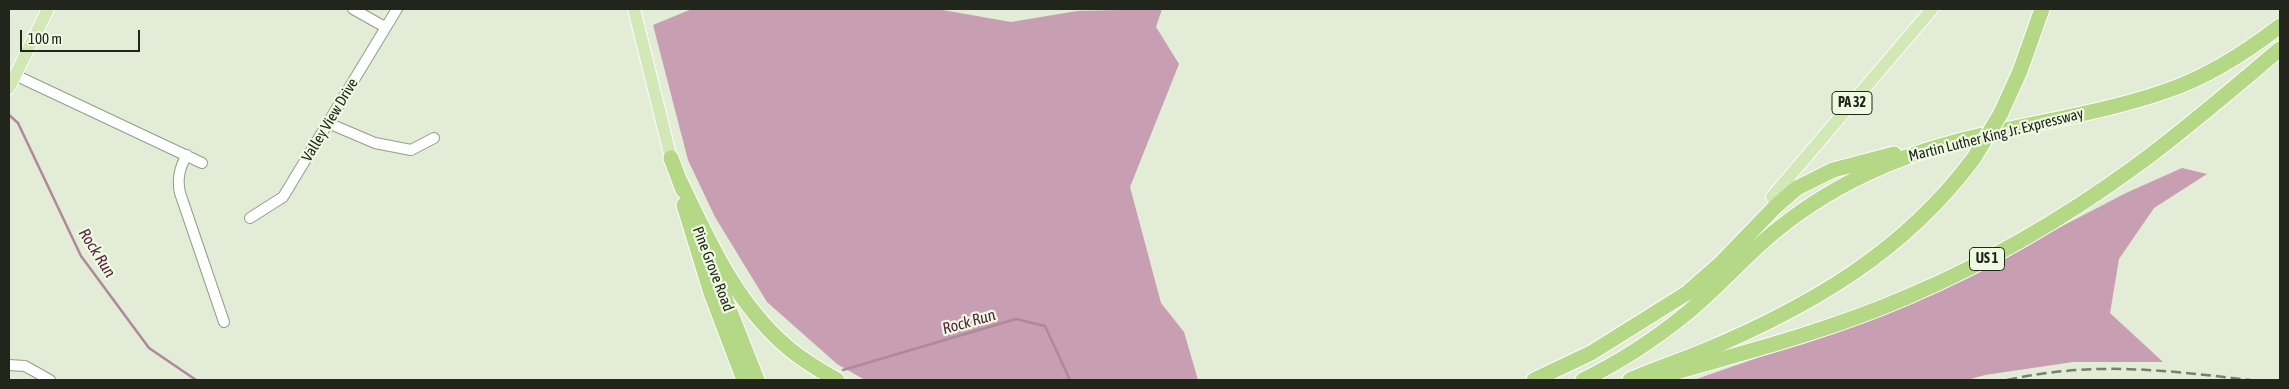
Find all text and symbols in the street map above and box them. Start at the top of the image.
scale bar [22,20,142,52]
text: 100 m [28,30,62,47]
street label: Valley View Drive [298,75,362,165]
road number: PA 32 [1832,92,1872,115]
street label: Martin Luther King Jr. Expressway [1907,105,2085,165]
street label: Pine Grove Road [689,224,737,314]
water label: Rock Run [75,225,119,281]
road number: US 1 [1970,248,2004,270]
water label: Rock Run [940,305,998,339]

